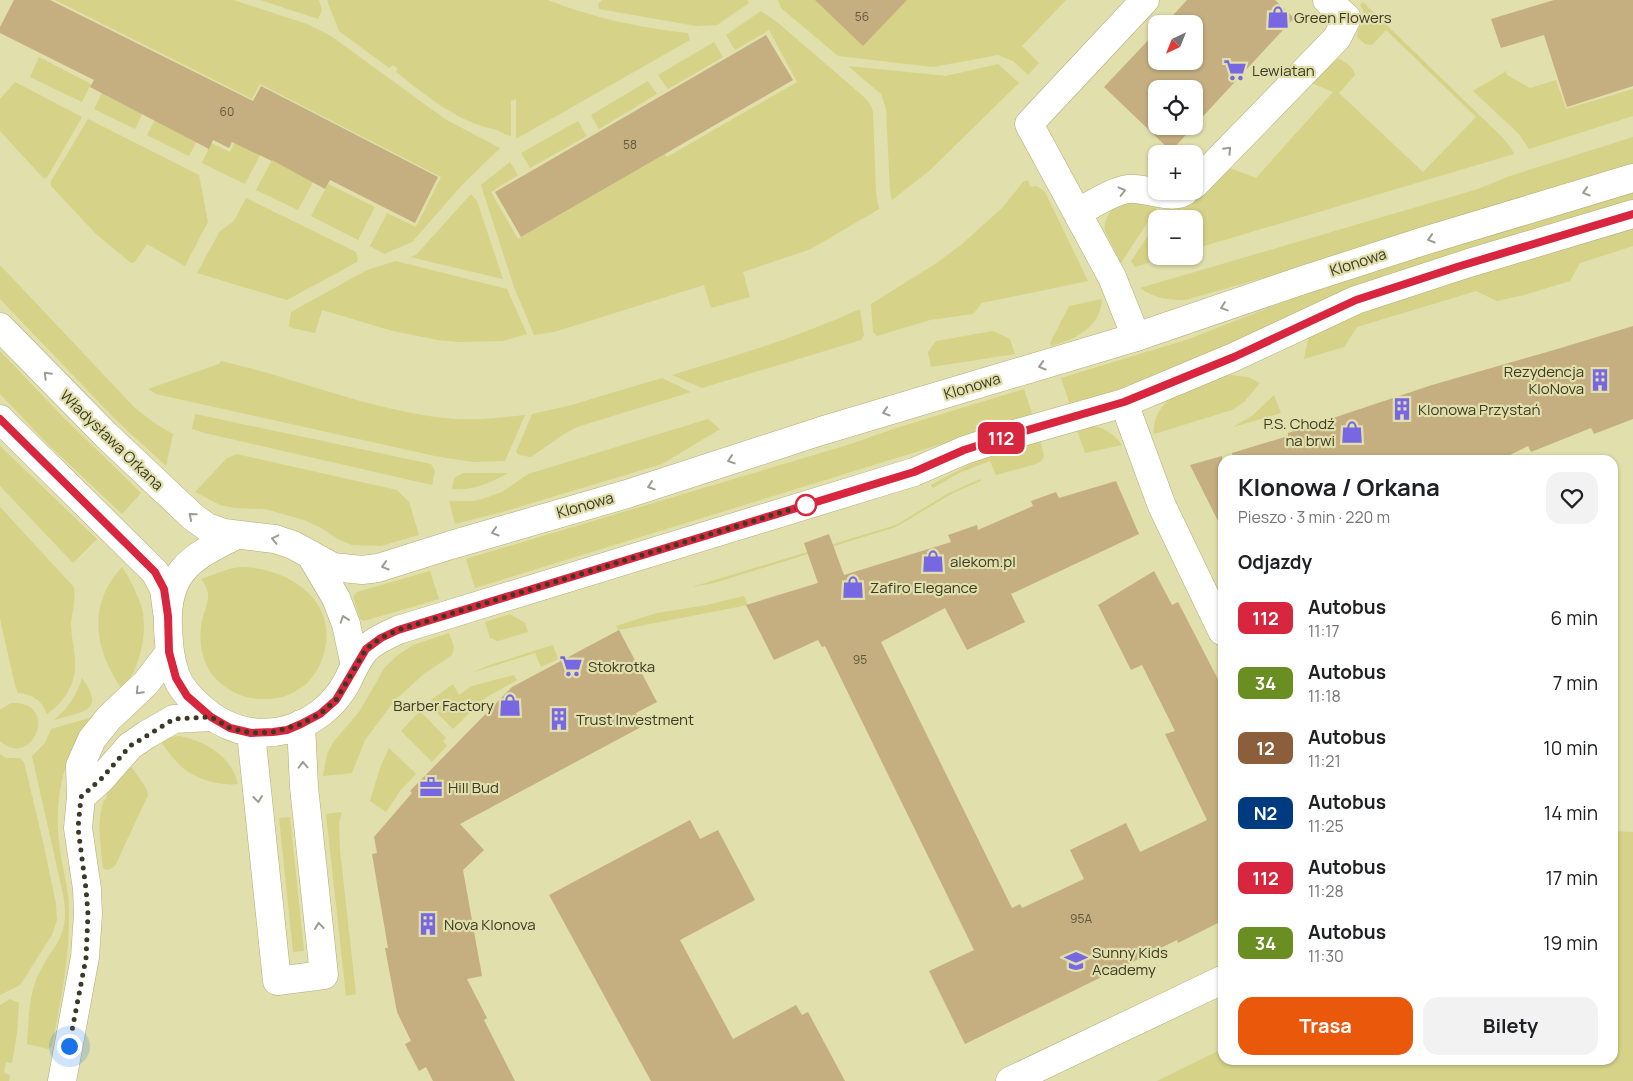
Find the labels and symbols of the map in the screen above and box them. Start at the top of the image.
shop icon: Green Flowers [1265,4,1291,30]
place label: Green Flowers [1294,7,1392,28]
house number: 56 [855,8,869,25]
north arrow [1148,15,1202,70]
supermarket icon: Lewiatan [1222,57,1248,83]
place label: Lewiatan [1252,60,1315,81]
house number: 60 [220,103,234,120]
house number: 58 [623,136,637,153]
one-way arrow [1222,146,1231,155]
one-way arrow [1118,186,1127,197]
one-way arrow [1583,186,1591,196]
one-way arrow [1427,233,1435,243]
street label: Klonowa [1327,243,1389,281]
one-way arrow [1220,301,1228,311]
one-way arrow [1037,360,1046,371]
place label: Rezydencja KloNova [1504,361,1584,399]
street label: Klonowa [941,367,1003,405]
building icon: Rezydencja KloNova [1587,367,1613,393]
one-way arrow [44,372,53,381]
street label: Władysława Orkana [56,385,168,495]
building icon: Klonowa Przystań [1389,396,1415,422]
place label: Klonowa Przystań [1418,399,1540,420]
one-way arrow [883,407,891,417]
place label: P.S. Chodź na brwi [1264,413,1335,451]
shop icon: P.S. Chodź na brwi [1339,419,1365,445]
line badge: 112 [972,422,1030,454]
one-way arrow [727,454,736,464]
one-way arrow [647,480,656,490]
street label: Klonowa [554,487,616,523]
unlabelled marker [795,494,817,516]
one-way arrow [189,512,198,521]
one-way arrow [491,526,500,536]
one-way arrow [270,534,279,545]
shop icon: alekom.pl [920,548,946,574]
place label: alekom.pl [950,551,1016,572]
one-way arrow [382,560,390,570]
shop icon: Zafiro Elegance [840,574,866,600]
place label: Zafiro Elegance [870,577,978,598]
one-way arrow [340,615,350,623]
house number: 95 [853,651,867,668]
supermarket icon: Stokrotka [558,653,584,679]
place label: Stokrotka [588,656,655,677]
one-way arrow [136,685,145,694]
shop icon: Barber Factory [497,692,523,718]
place label: Barber Factory [393,695,494,716]
building icon: Trust Investment [546,706,572,732]
place label: Trust Investment [576,709,694,730]
one-way arrow [298,760,308,768]
office icon: Hill Bud [418,774,444,800]
place label: Hill Bud [448,777,499,798]
one-way arrow [252,795,263,803]
house number: 95A [1070,910,1092,927]
building icon: Nova Klonova [415,911,441,937]
place label: Nova Klonova [444,914,536,935]
one-way arrow [314,922,325,930]
place label: Sunny Kids Academy [1092,942,1168,980]
school or university icon: Sunny Kids Academy [1063,948,1089,974]
your location [57,1034,82,1059]

